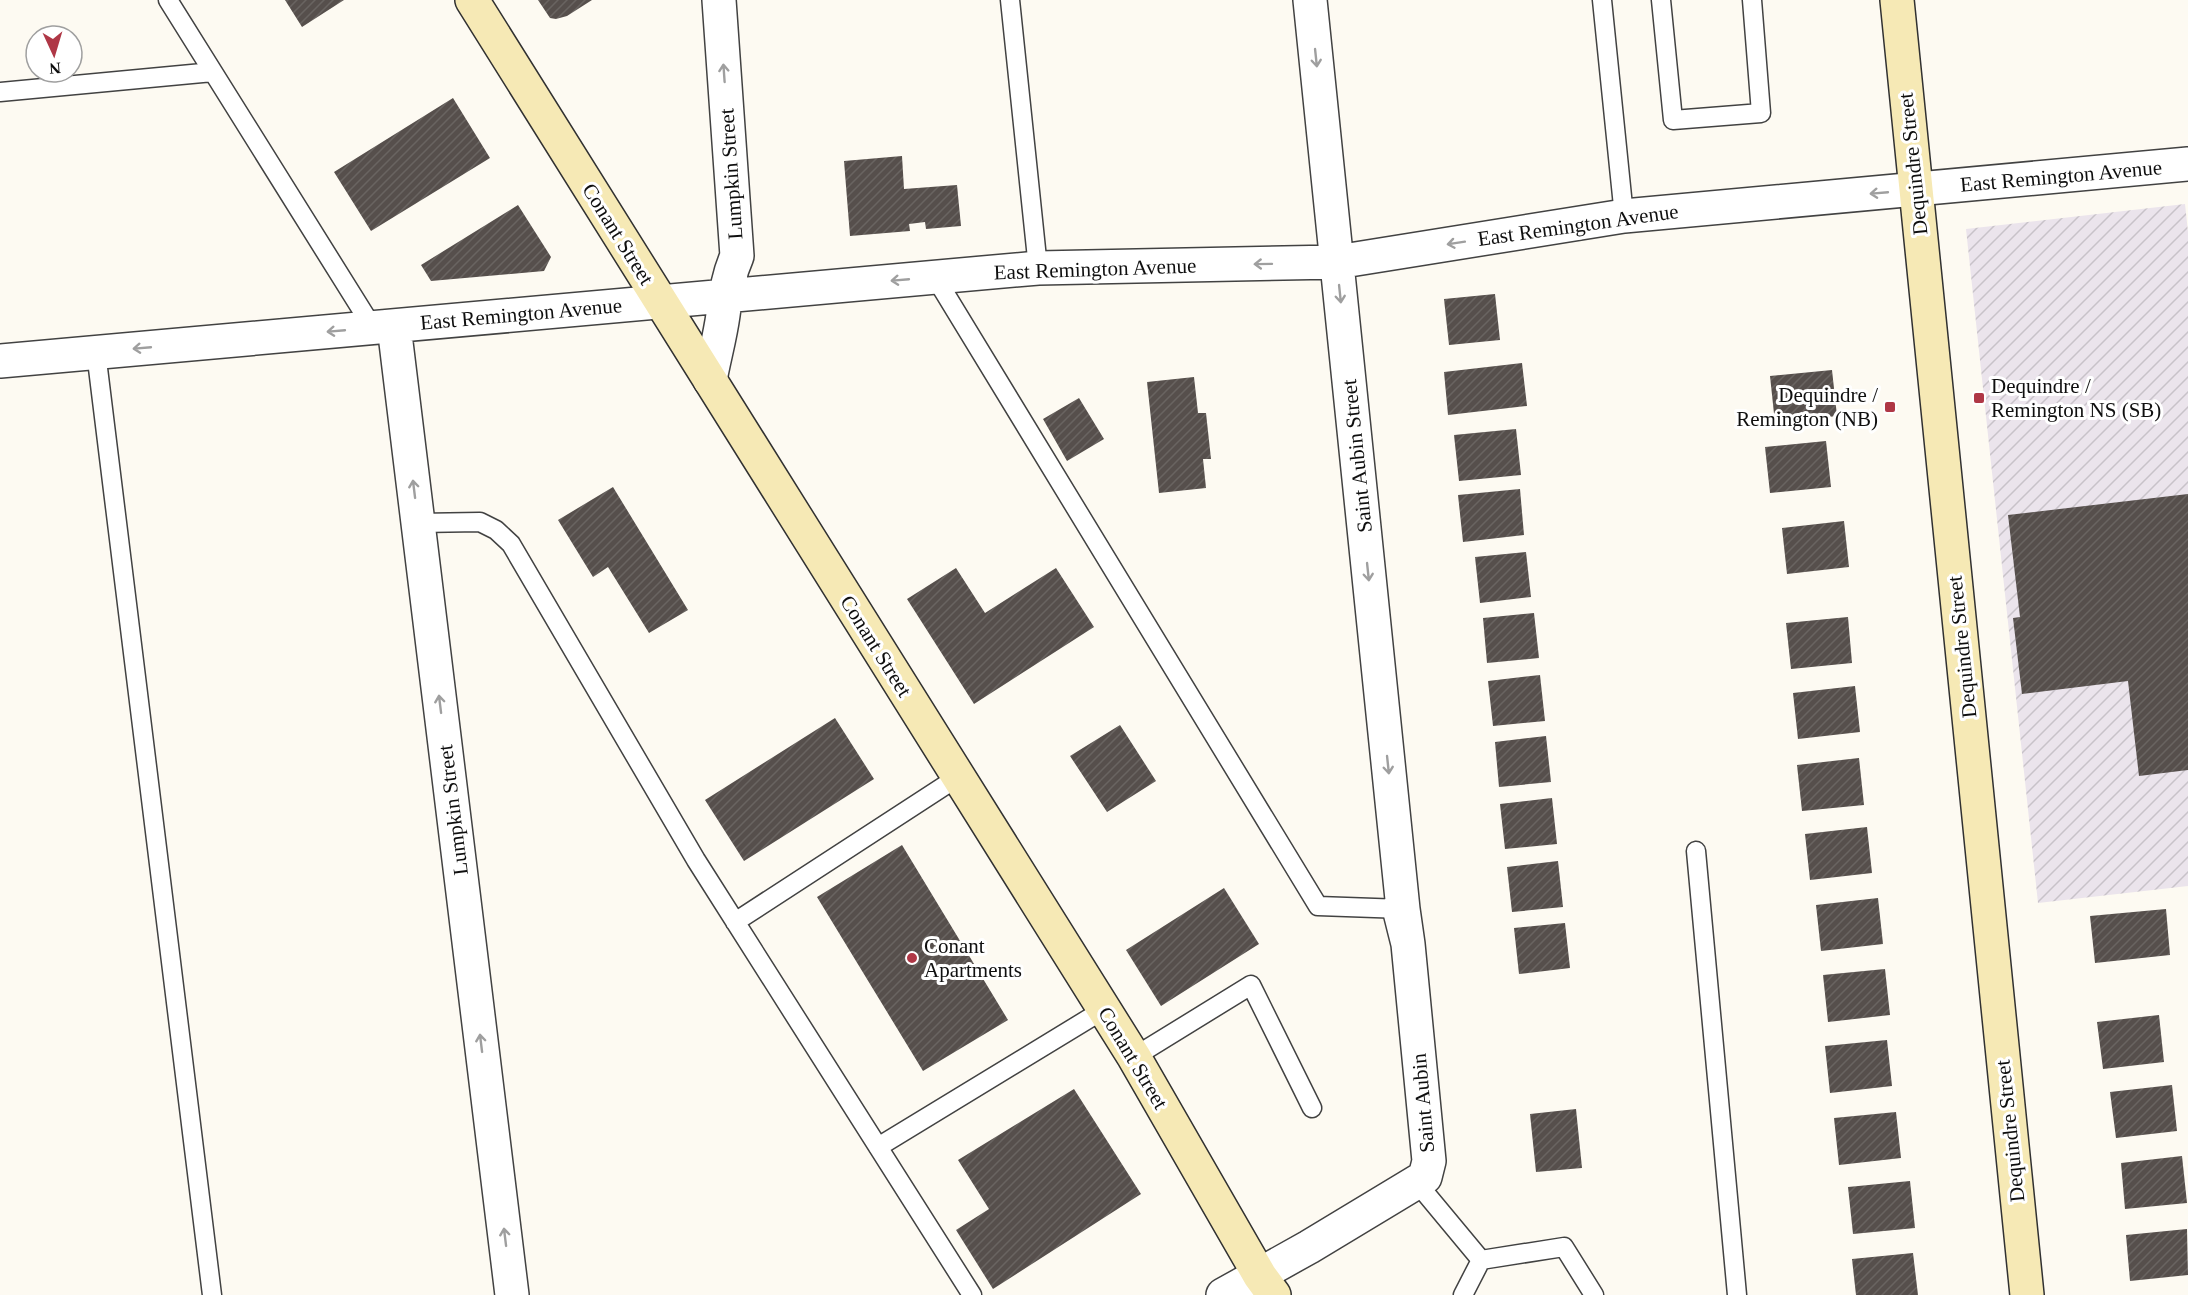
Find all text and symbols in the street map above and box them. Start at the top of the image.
north arrow [24,24,84,84]
one-way arrow [1311,48,1322,68]
text: N [48,60,61,77]
one-way arrow [718,64,729,84]
street label: Dequindre Street [1894,92,1932,236]
street label: Lumpkin Street [714,108,748,240]
street label: East Remington Avenue [1959,155,2163,197]
street label: Conant Street [577,179,659,289]
one-way arrow [1869,188,1889,199]
street label: East Remington Avenue [1476,199,1680,251]
one-way arrow [1447,238,1466,249]
street label: East Remington Avenue [993,253,1197,285]
one-way arrow [1253,258,1273,269]
one-way arrow [891,275,911,286]
one-way arrow [1335,284,1346,303]
street label: East Remington Avenue [419,293,623,335]
one-way arrow [326,326,346,337]
one-way arrow [132,343,152,354]
place label: Dequindre / Remington NS (SB) [1991,374,2161,422]
street label: Saint Aubin Street [1337,378,1377,534]
place label: Dequindre / Remington (NB) [1736,383,1878,431]
marker: Dequindre / Remington NS (SB) [1972,391,1986,405]
marker: Dequindre / Remington (NB) [1883,400,1897,414]
one-way arrow [408,480,419,500]
one-way arrow [1363,561,1374,581]
street label: Dequindre Street [1943,575,1981,719]
street label: Conant Street [835,591,917,701]
one-way arrow [434,694,445,714]
street label: Lumpkin Street [433,743,473,877]
one-way arrow [1383,755,1394,775]
place label: Conant Apartments [924,934,1022,982]
marker: Conant Apartments [905,951,919,965]
street label: Conant Street [1093,1003,1173,1114]
one-way arrow [476,1034,487,1054]
street label: Saint Aubin [1407,1052,1439,1154]
street label: Dequindre Street [1991,1059,2029,1203]
one-way arrow [499,1228,510,1247]

